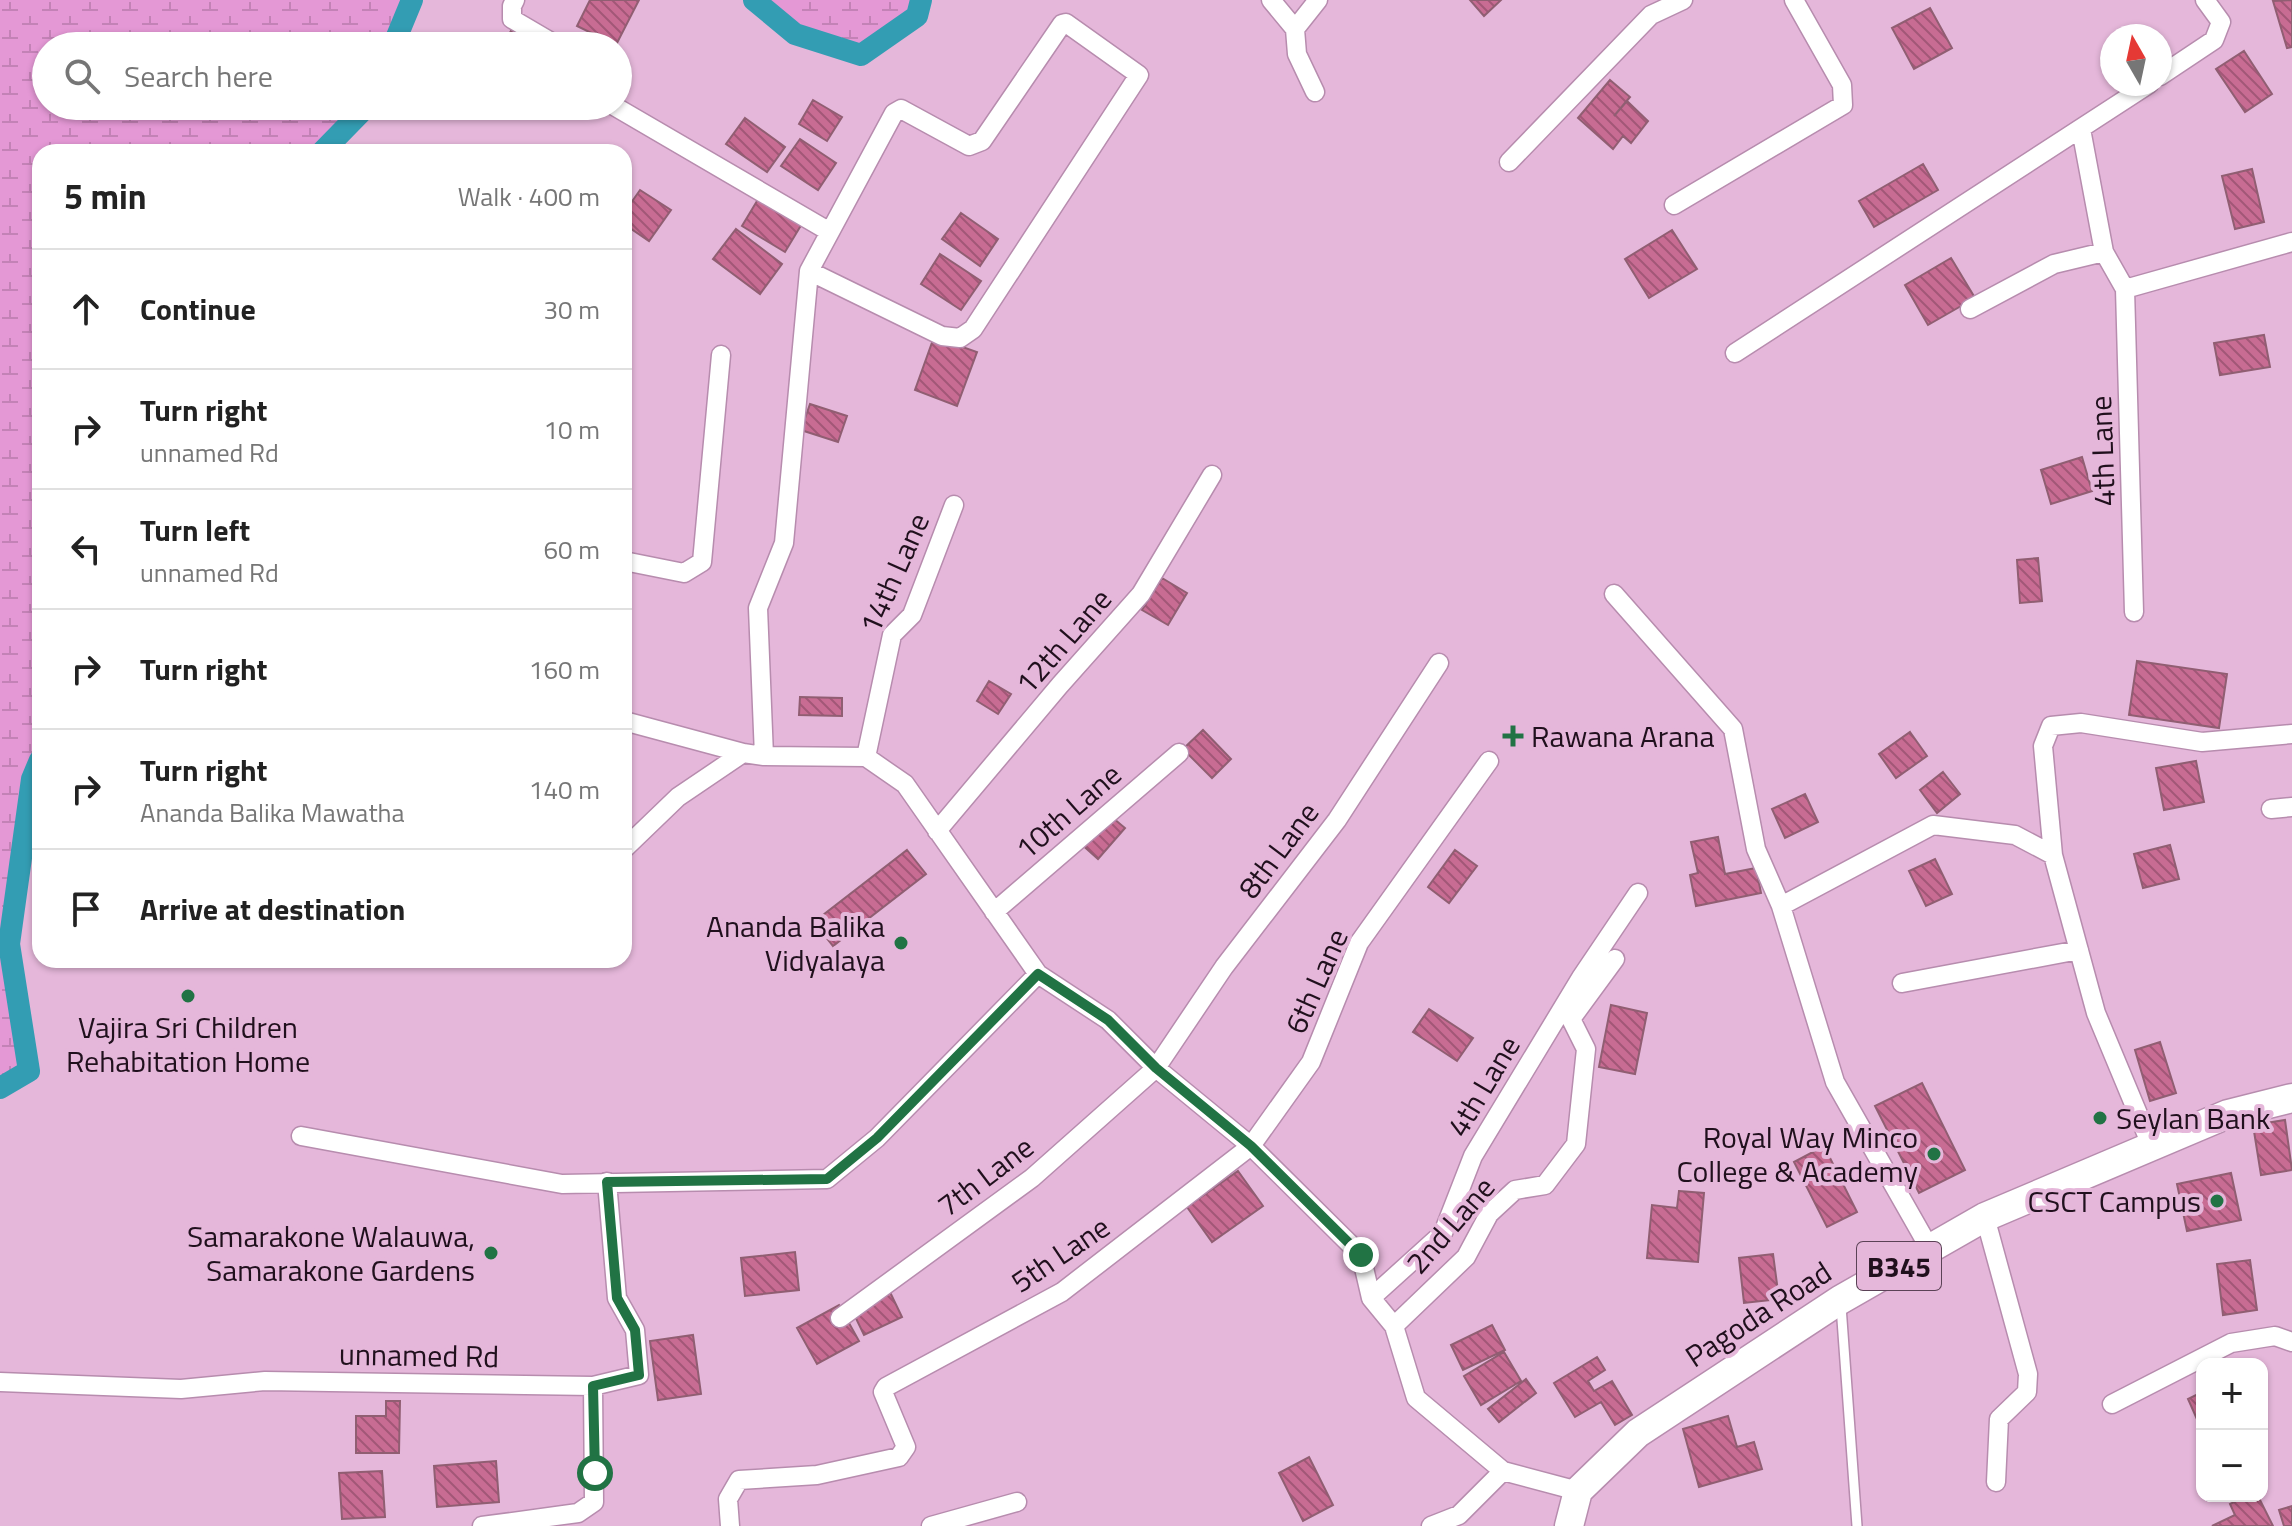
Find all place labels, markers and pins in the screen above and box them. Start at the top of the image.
place label: Rawana Arana [1531,713,1714,759]
marker: Rawana Arana [1502,725,1524,747]
place label: Ananda Balika Vidyalaya [706,903,885,983]
marker: Ananda Balika Vidyalaya [892,934,910,952]
marker: Vajira Sri Children Rehabitation Home [179,987,197,1005]
place label: Vajira Sri Children Rehabitation Home [66,1004,310,1084]
place label: Seylan Bank [2116,1095,2270,1141]
marker: Seylan Bank [2091,1109,2109,1127]
place label: Royal Way Minco College & Academy [1677,1114,1918,1194]
marker: Royal Way Minco College & Academy [1925,1145,1943,1163]
place label: CSCT Campus [2028,1178,2201,1224]
marker: CSCT Campus [2208,1192,2226,1210]
place label: Samarakone Walauwa, Samarakone Gardens [187,1213,475,1293]
marker: Samarakone Walauwa, Samarakone Gardens [482,1244,500,1262]

